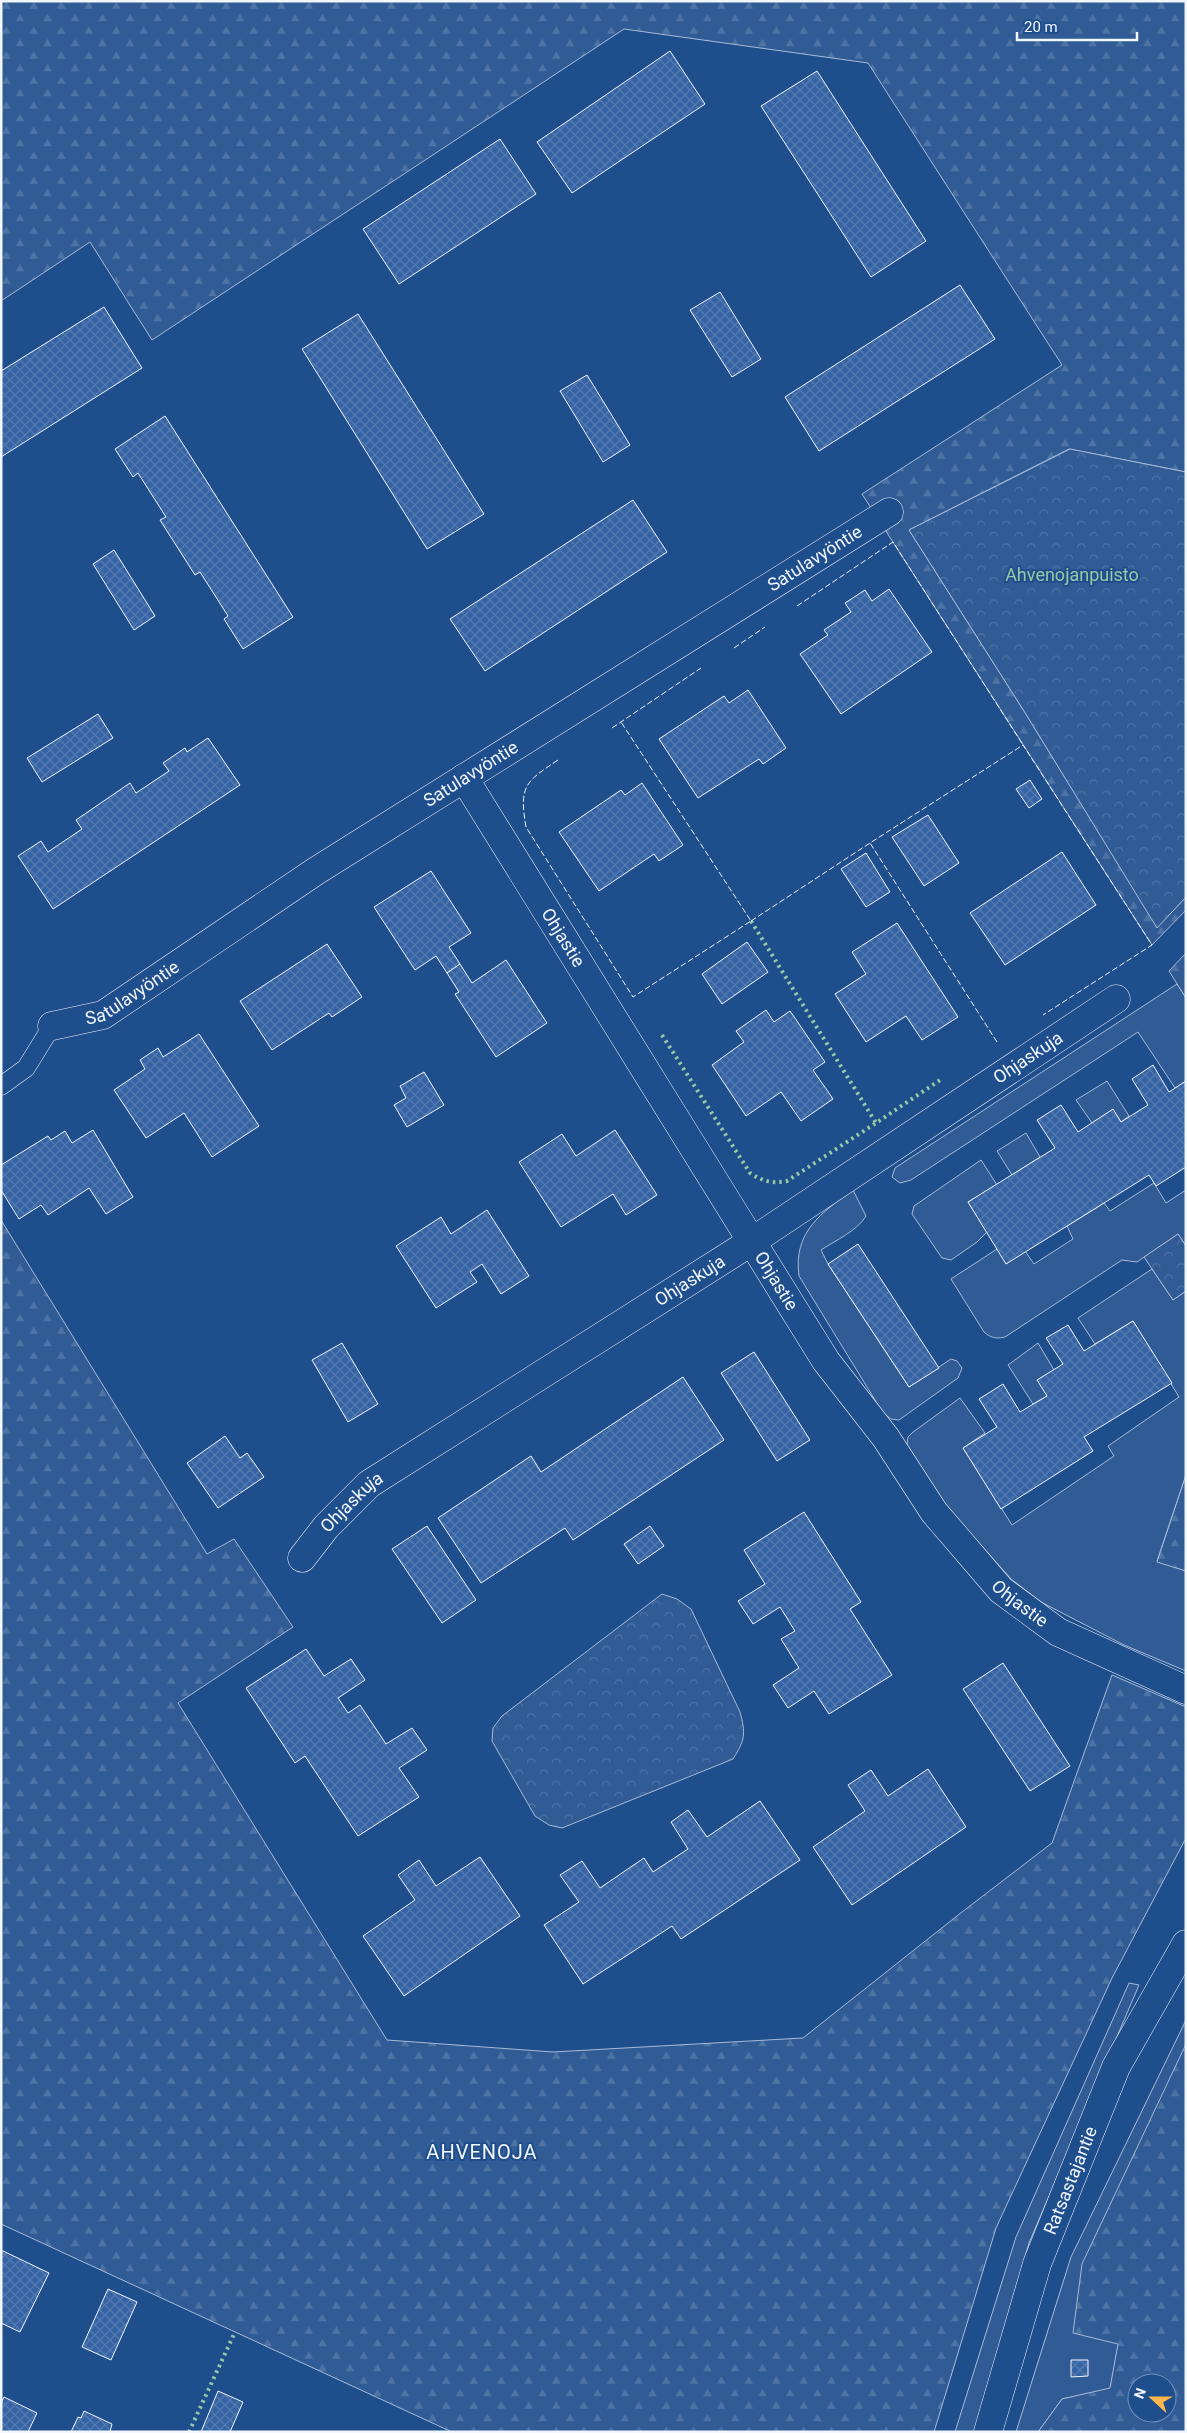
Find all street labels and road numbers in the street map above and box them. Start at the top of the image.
street label: Satulavyöntie [763,521,866,595]
street label: Satulavyöntie [419,736,522,811]
street label: Ohjastie [537,904,590,971]
street label: Satulavyöntie [83,956,183,1029]
street label: Ohjaskuja [989,1027,1066,1088]
street label: Ohjastie [751,1247,803,1314]
street label: Ohjaskuja [651,1250,729,1310]
street label: Ohjaskuja [316,1467,387,1537]
street label: Ohjastie [987,1576,1053,1631]
street label: Ratsastajantie [1039,2123,1101,2237]

